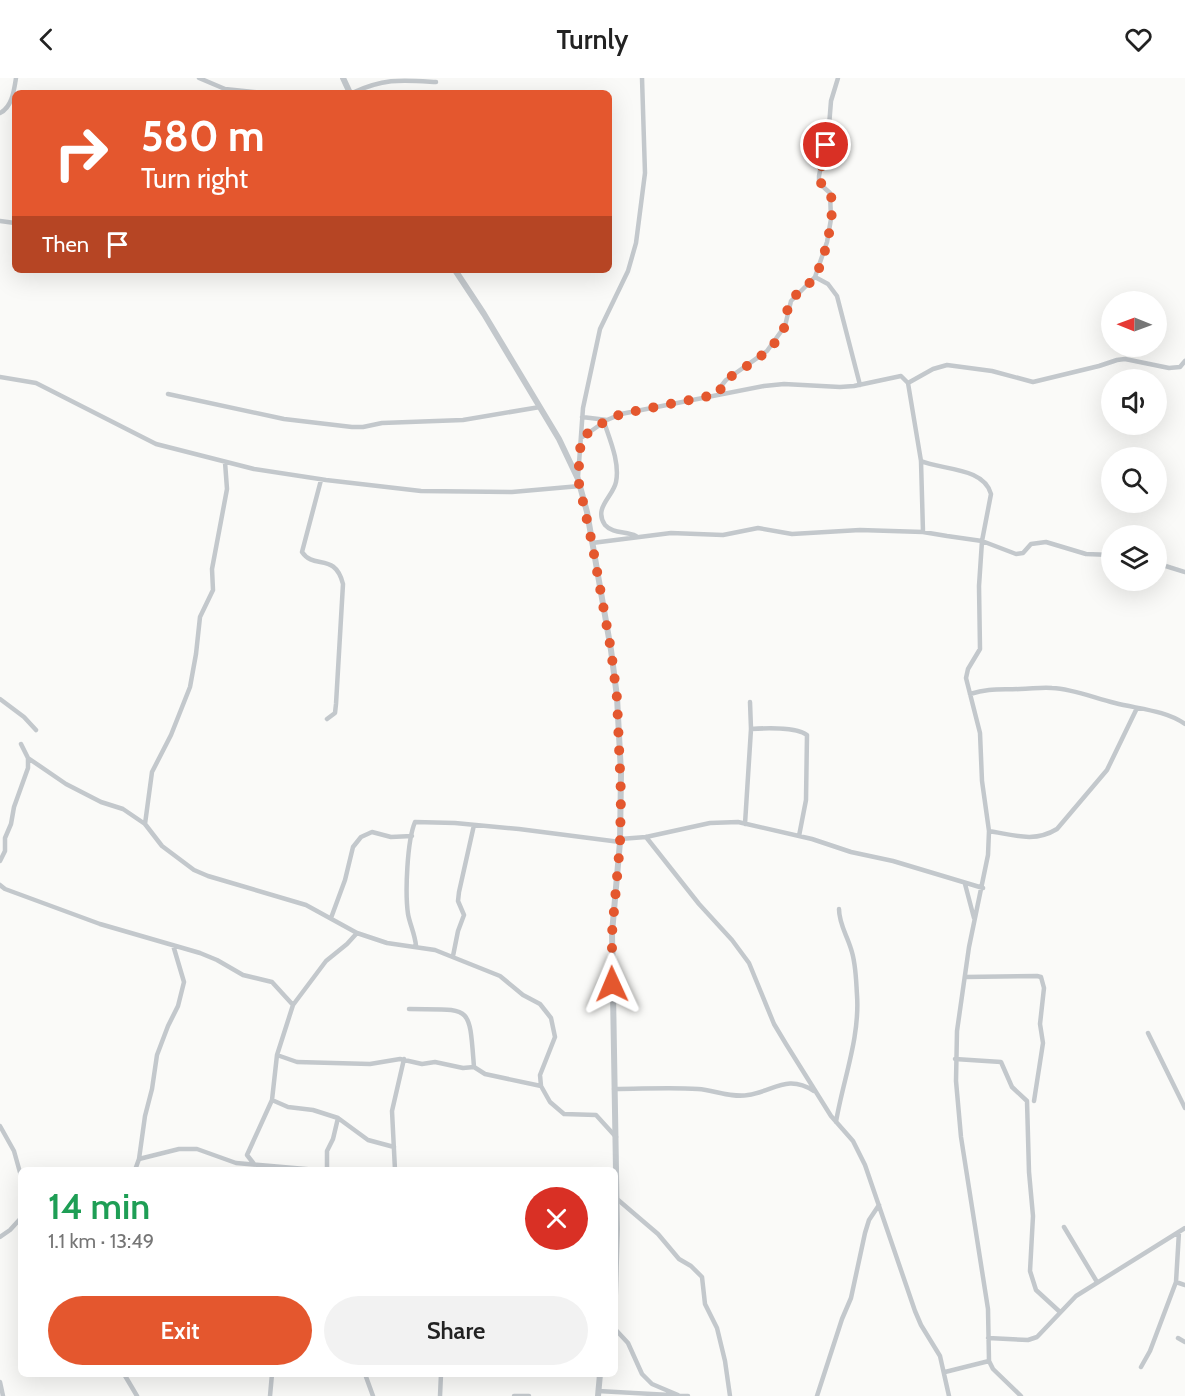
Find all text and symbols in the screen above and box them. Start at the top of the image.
icon: back [30,23,63,56]
text: Turnly [557,23,628,56]
icon: heart [1122,23,1155,56]
text: 580 m [141,110,265,162]
icon: right [42,114,120,192]
pin [800,119,851,170]
icon: arrive [809,128,842,161]
text: Turn right [141,162,248,195]
icon: arrive [101,228,134,261]
text: Then [42,231,89,258]
north arrow [1101,291,1167,357]
map controls [1101,291,1167,591]
button: sound [1101,369,1167,435]
button: search [1101,447,1167,513]
button: layers [1101,525,1167,591]
position arrow [580,952,644,1016]
text: 14 min [48,1184,150,1228]
button: close [525,1187,588,1250]
text: 1.1 km · 13:49 [48,1229,154,1253]
button: Exit [48,1296,312,1365]
button: Share [324,1296,588,1365]

